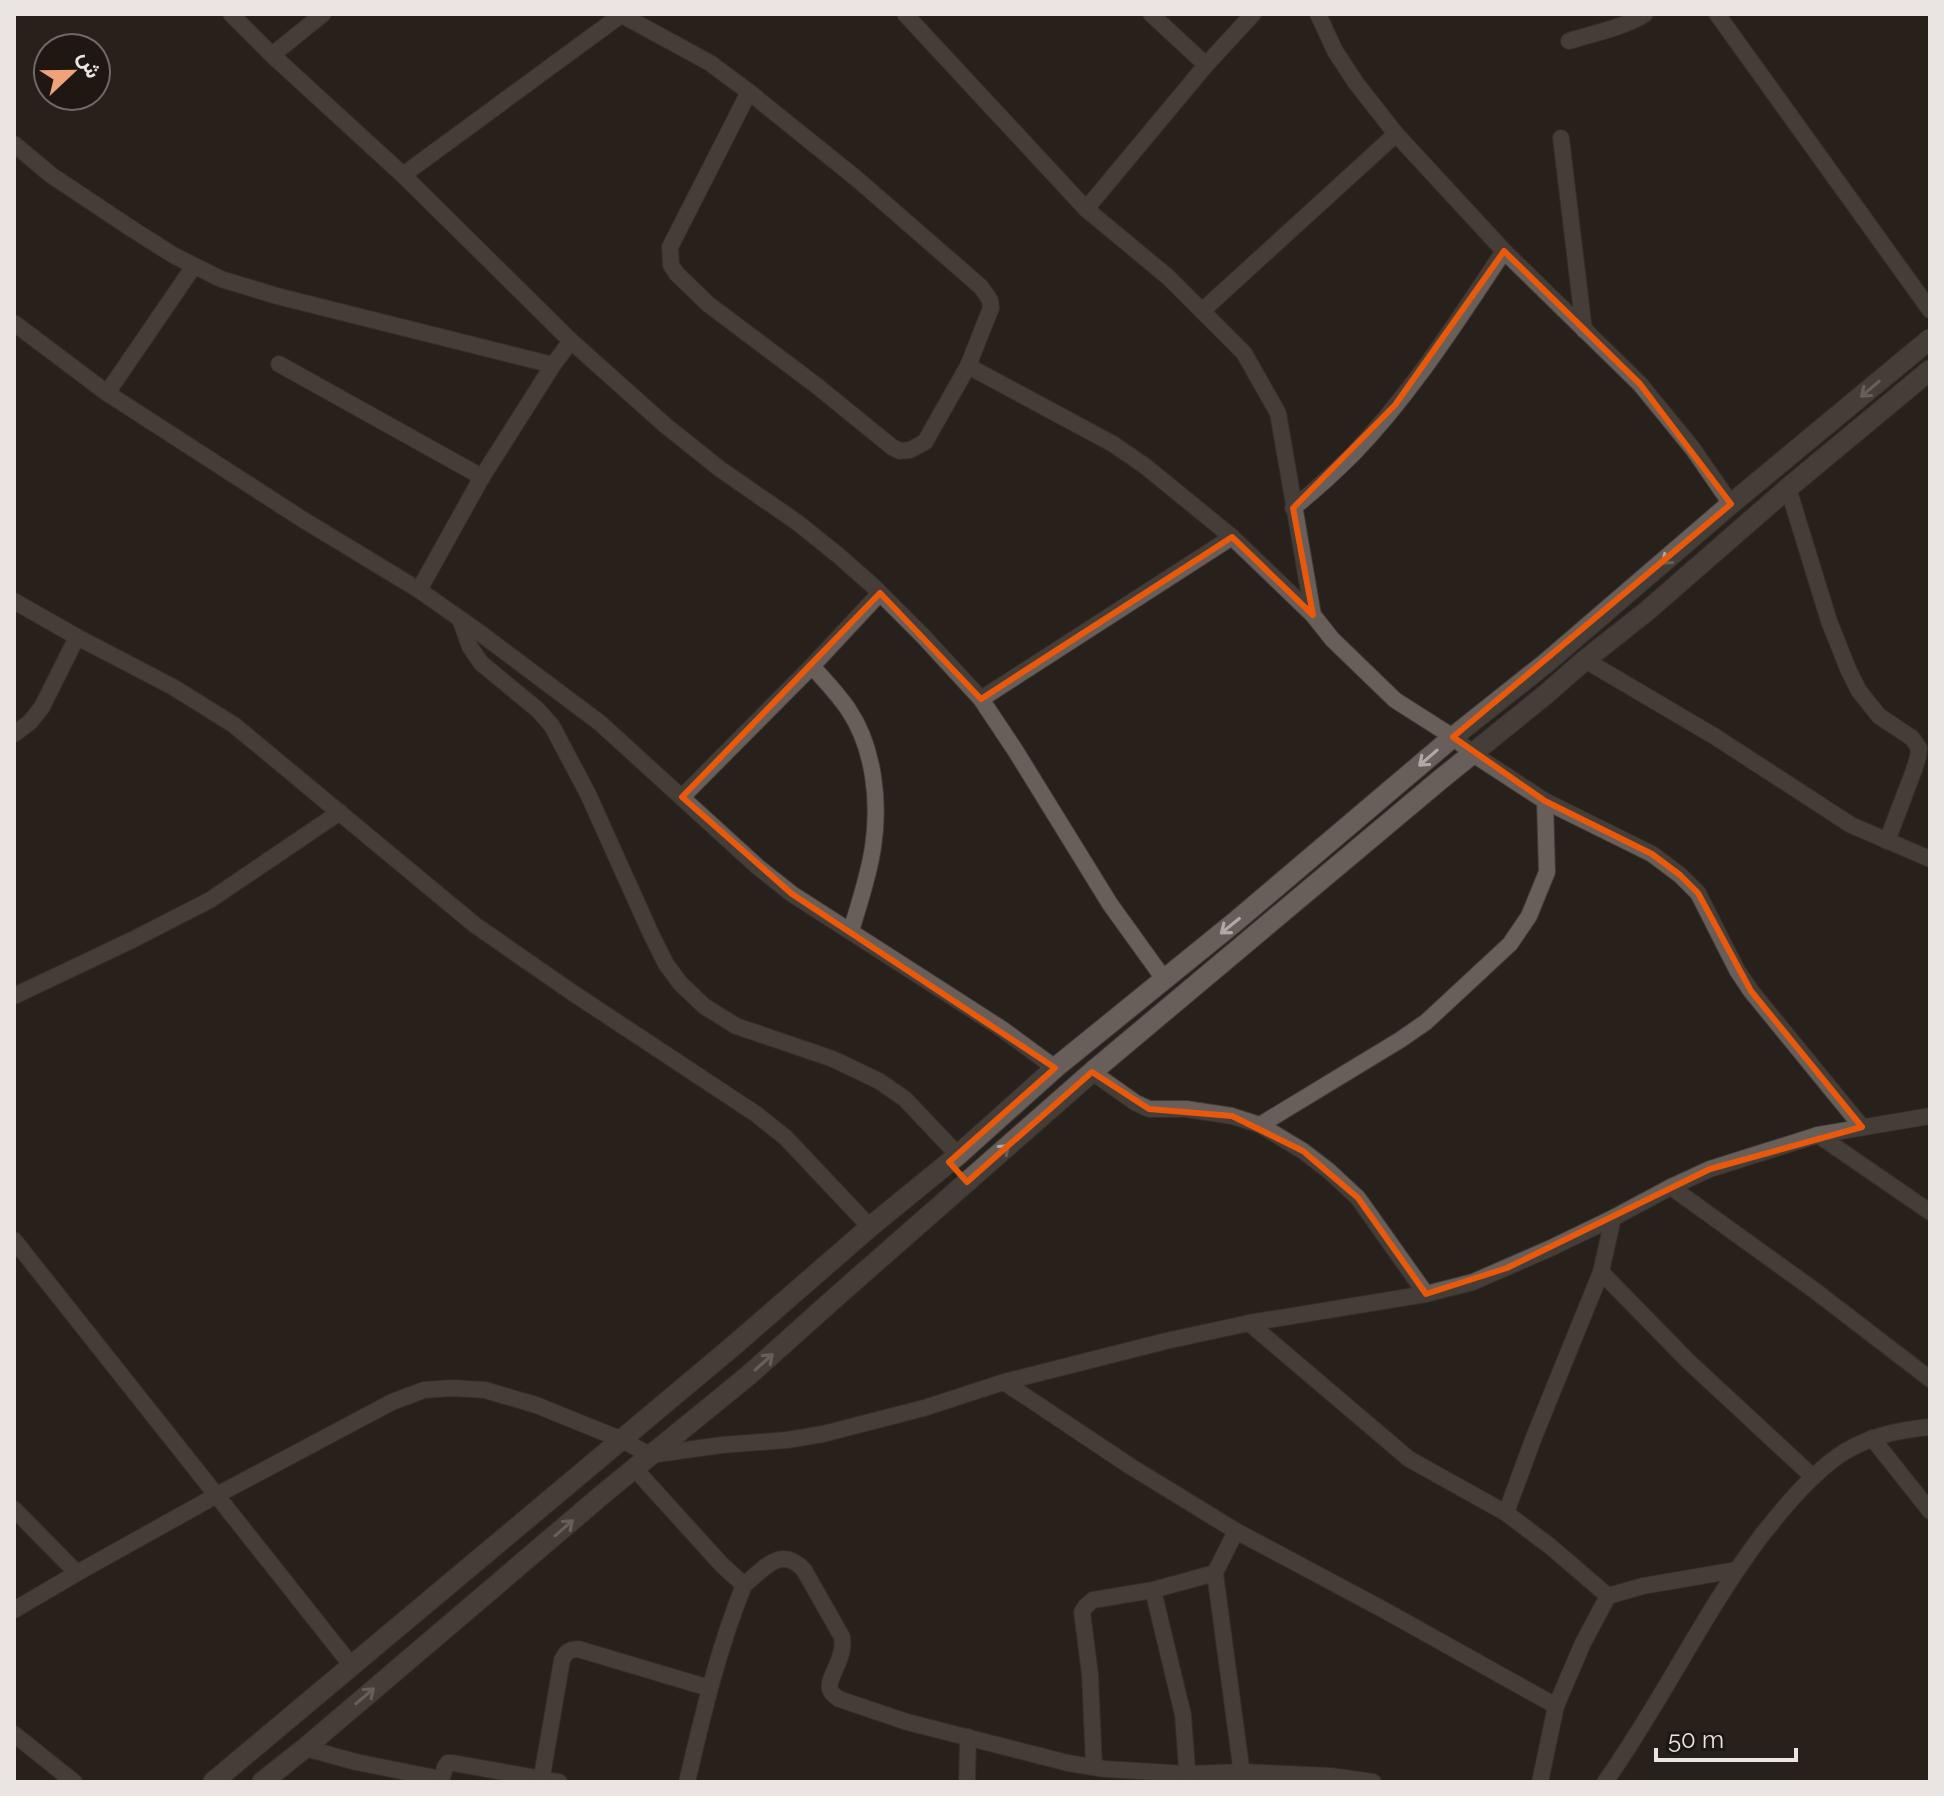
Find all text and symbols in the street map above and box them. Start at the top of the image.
north arrow [32,32,112,112]
text: ش [73,47,108,82]
one-way arrow [1860,380,1881,398]
one-way arrow [1662,547,1682,565]
one-way arrow [1419,749,1439,767]
one-way arrow [1220,917,1241,935]
one-way arrow [990,1144,1010,1162]
one-way arrow [753,1353,773,1371]
one-way arrow [553,1520,573,1538]
one-way arrow [355,1687,375,1705]
scale bar [1656,1712,1796,1762]
text: 50 m [1668,1725,1724,1754]

